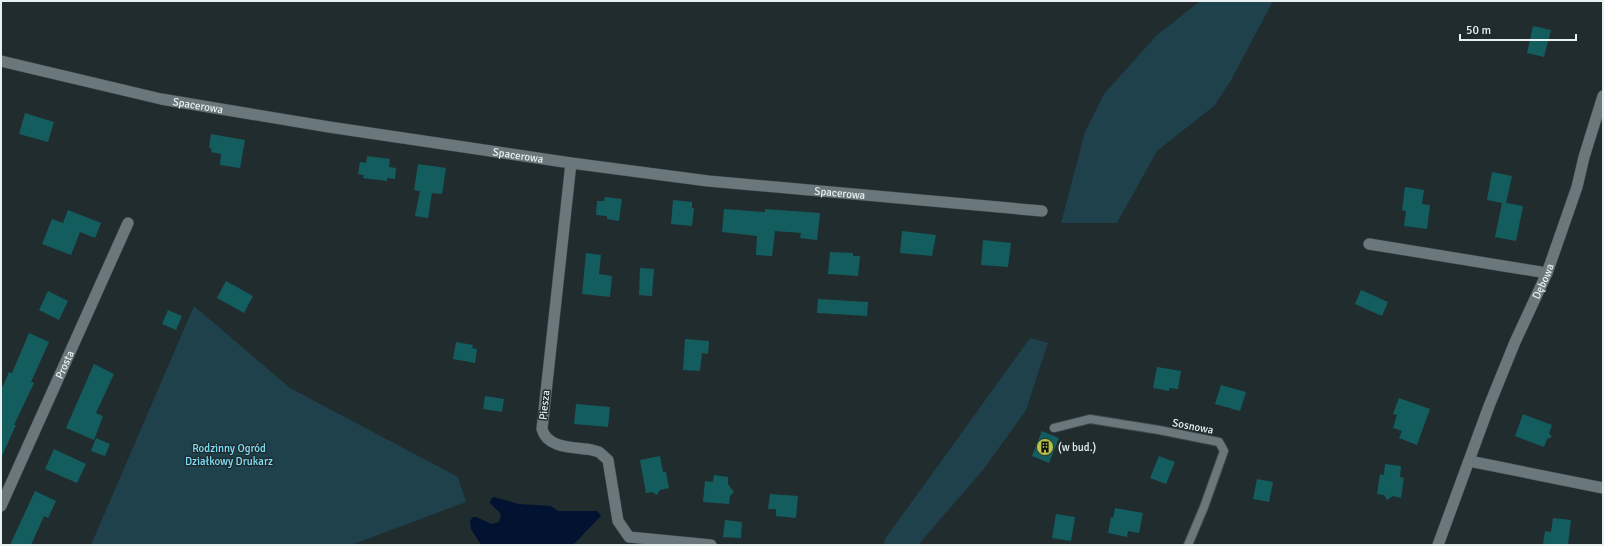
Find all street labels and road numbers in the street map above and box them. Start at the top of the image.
street label: Spacerowa [172,95,225,116]
street label: Spacerowa [492,145,545,166]
street label: Spacerowa [814,185,866,202]
street label: Dębowa [1530,262,1557,301]
street label: Prosta [53,348,77,381]
street label: Piesza [536,389,553,421]
street label: Sosnowa [1171,416,1215,437]

